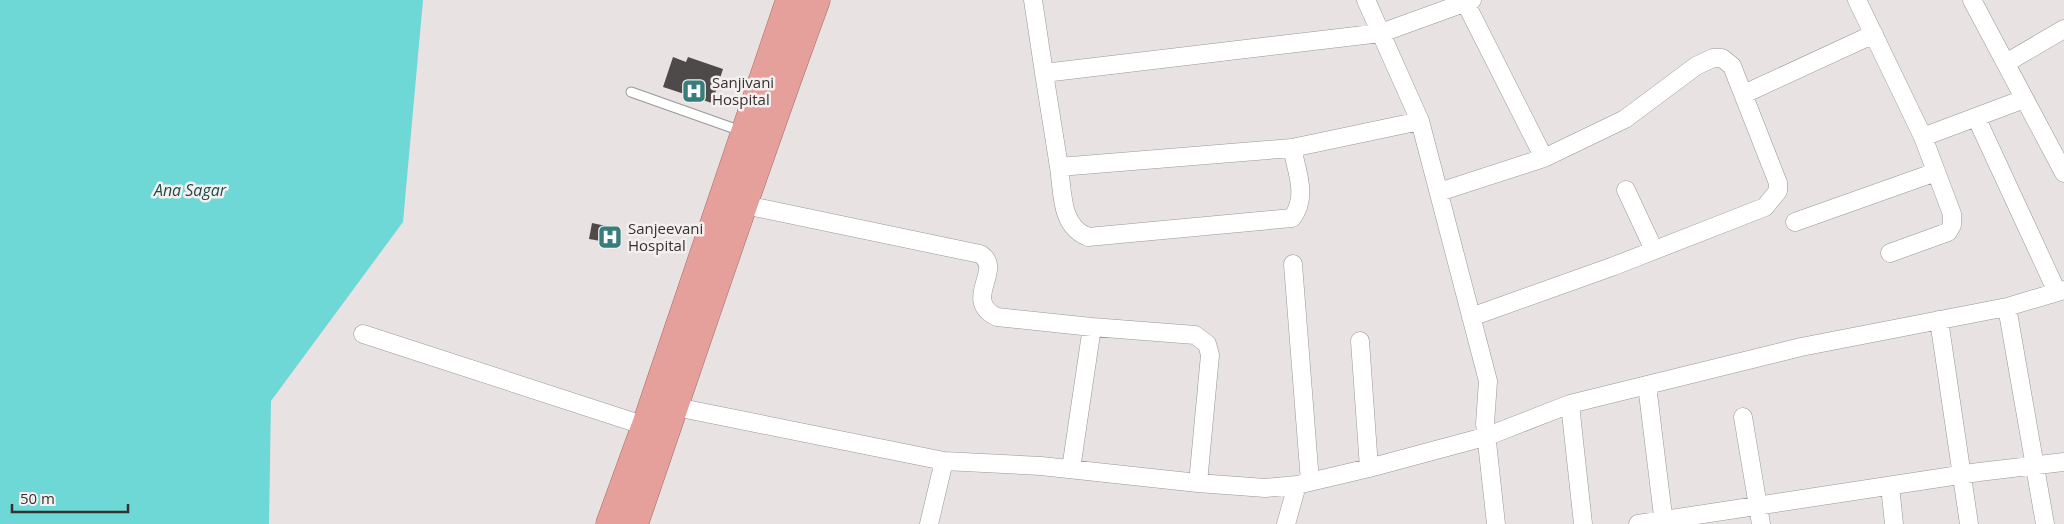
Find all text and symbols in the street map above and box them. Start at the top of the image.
place label: Sanjivani Hospital [712,72,774,109]
hospital icon: Sanjivani Hospital [681,78,707,104]
water label: Ana Sagar [153,179,227,201]
place label: Sanjeevani Hospital [628,218,703,255]
hospital icon: Sanjeevani Hospital [597,224,623,250]
scale bar [12,482,129,514]
text: 50 m [20,488,55,508]

